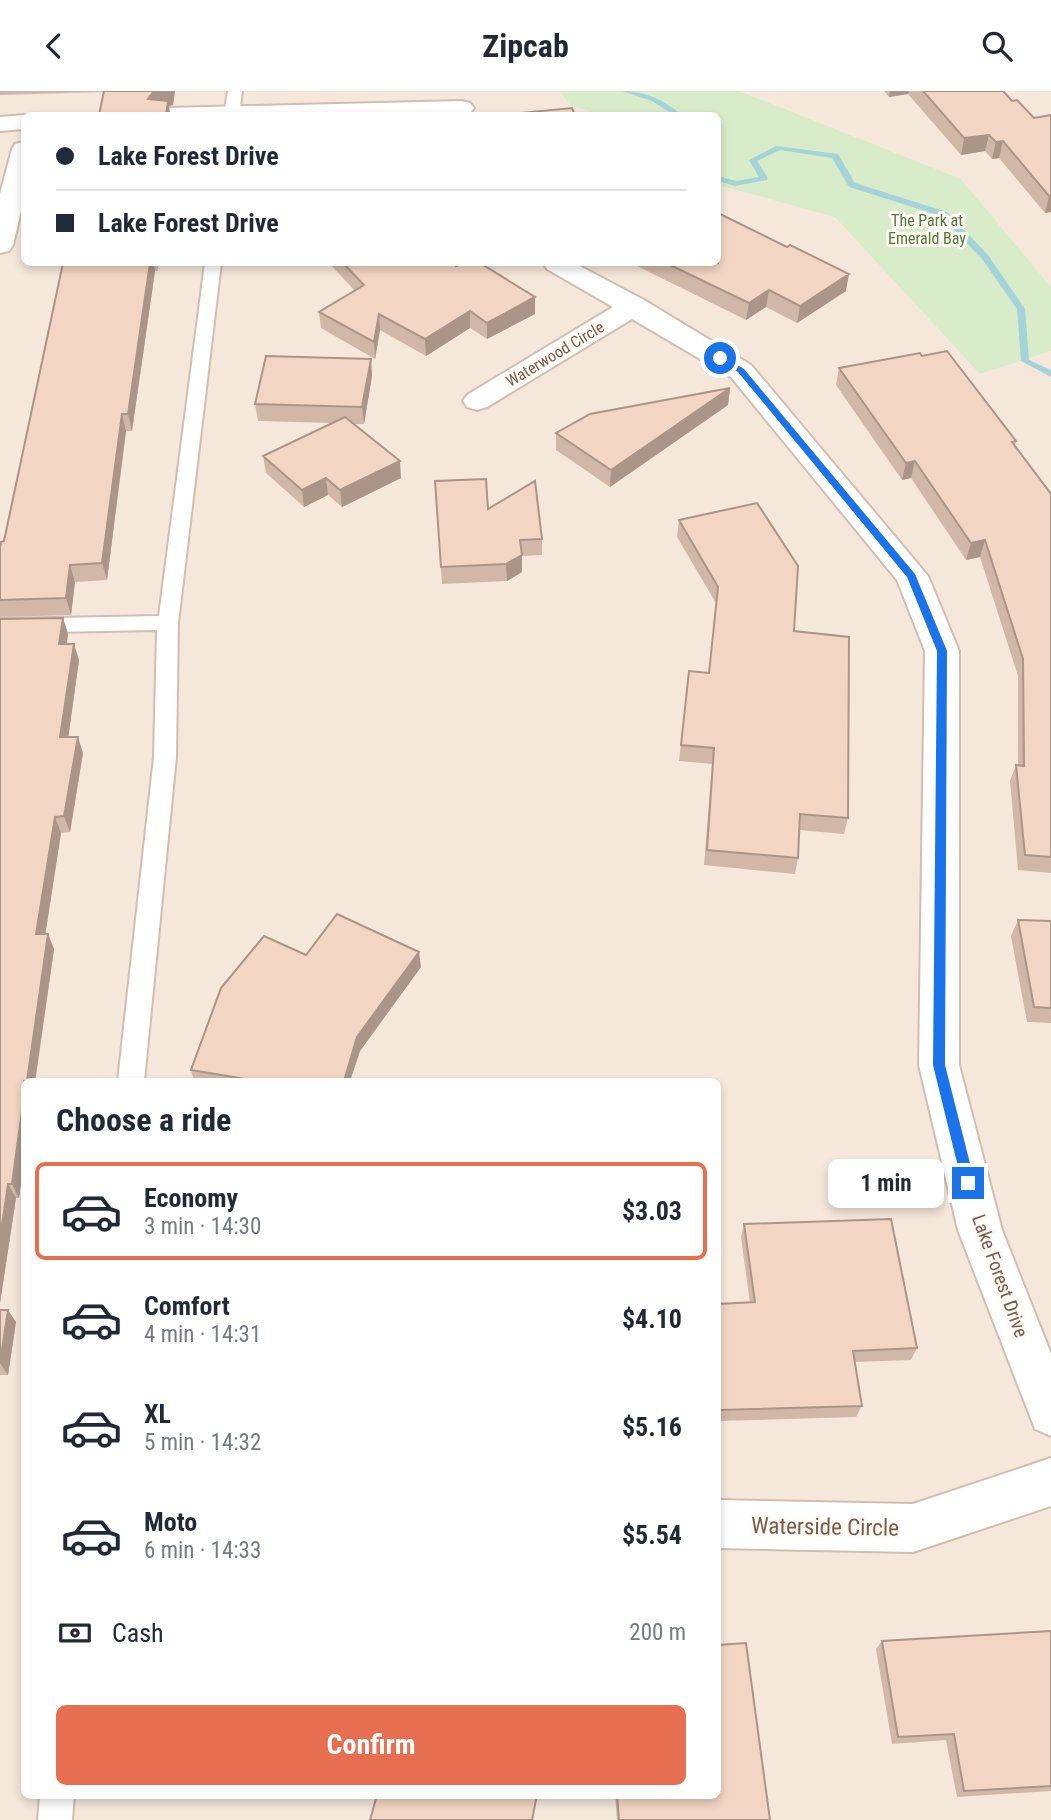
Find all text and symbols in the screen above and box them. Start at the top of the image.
icon: back [35,27,73,65]
text: Zipcab [482,27,569,65]
icon: search [978,27,1016,65]
text: Lake Forest Drive [98,141,279,171]
text: Lake Forest Drive [98,208,279,238]
park label: The Park at Emerald Bay [888,211,966,248]
street label: Waterwood Circle [503,317,607,391]
route start [704,342,736,374]
text: Choose a ride [56,1101,231,1139]
callout: 1 min [828,1159,944,1207]
route end [952,1167,984,1199]
text: 1 min [860,1170,912,1197]
icon: car [60,1180,123,1243]
text: Economy [144,1183,238,1213]
text: $3.03 [622,1196,682,1226]
street label: Lake Forest Drive [967,1211,1033,1341]
text: 3 min · 14:30 [144,1213,261,1240]
icon: car [60,1288,123,1351]
text: Comfort [144,1291,230,1321]
text: $4.10 [622,1304,682,1334]
text: 4 min · 14:31 [144,1321,261,1348]
icon: car [60,1396,123,1459]
text: XL [144,1399,171,1429]
text: $5.16 [622,1412,682,1442]
text: 5 min · 14:32 [144,1429,261,1456]
icon: car [60,1504,123,1567]
text: Moto [144,1507,197,1537]
street label: Waterside Circle [751,1512,899,1542]
text: $5.54 [622,1520,682,1550]
text: 6 min · 14:33 [144,1537,261,1564]
icon: cash [56,1614,94,1652]
text: Cash [112,1618,164,1648]
text: 200 m [629,1619,686,1646]
button: Confirm [56,1705,686,1785]

